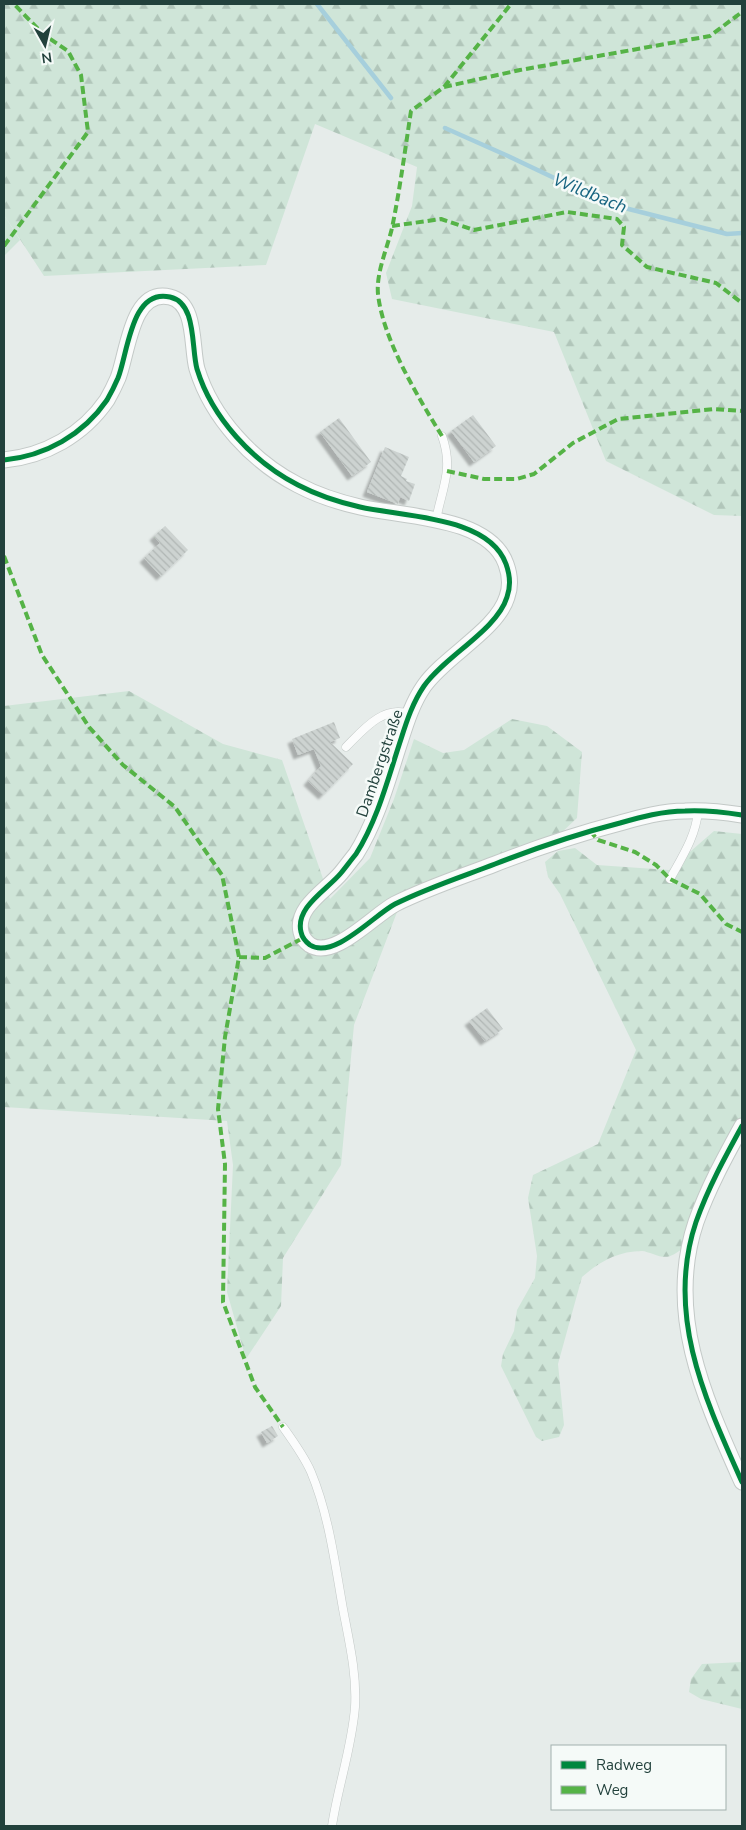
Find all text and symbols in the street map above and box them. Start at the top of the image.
north arrow [20,20,70,70]
text: N [40,47,53,68]
water label: Wildbach [549,167,631,219]
street label: Dambergstraße [351,707,409,820]
legend [551,1745,726,1810]
text: Radweg [596,1755,652,1775]
text: Weg [596,1780,628,1800]

